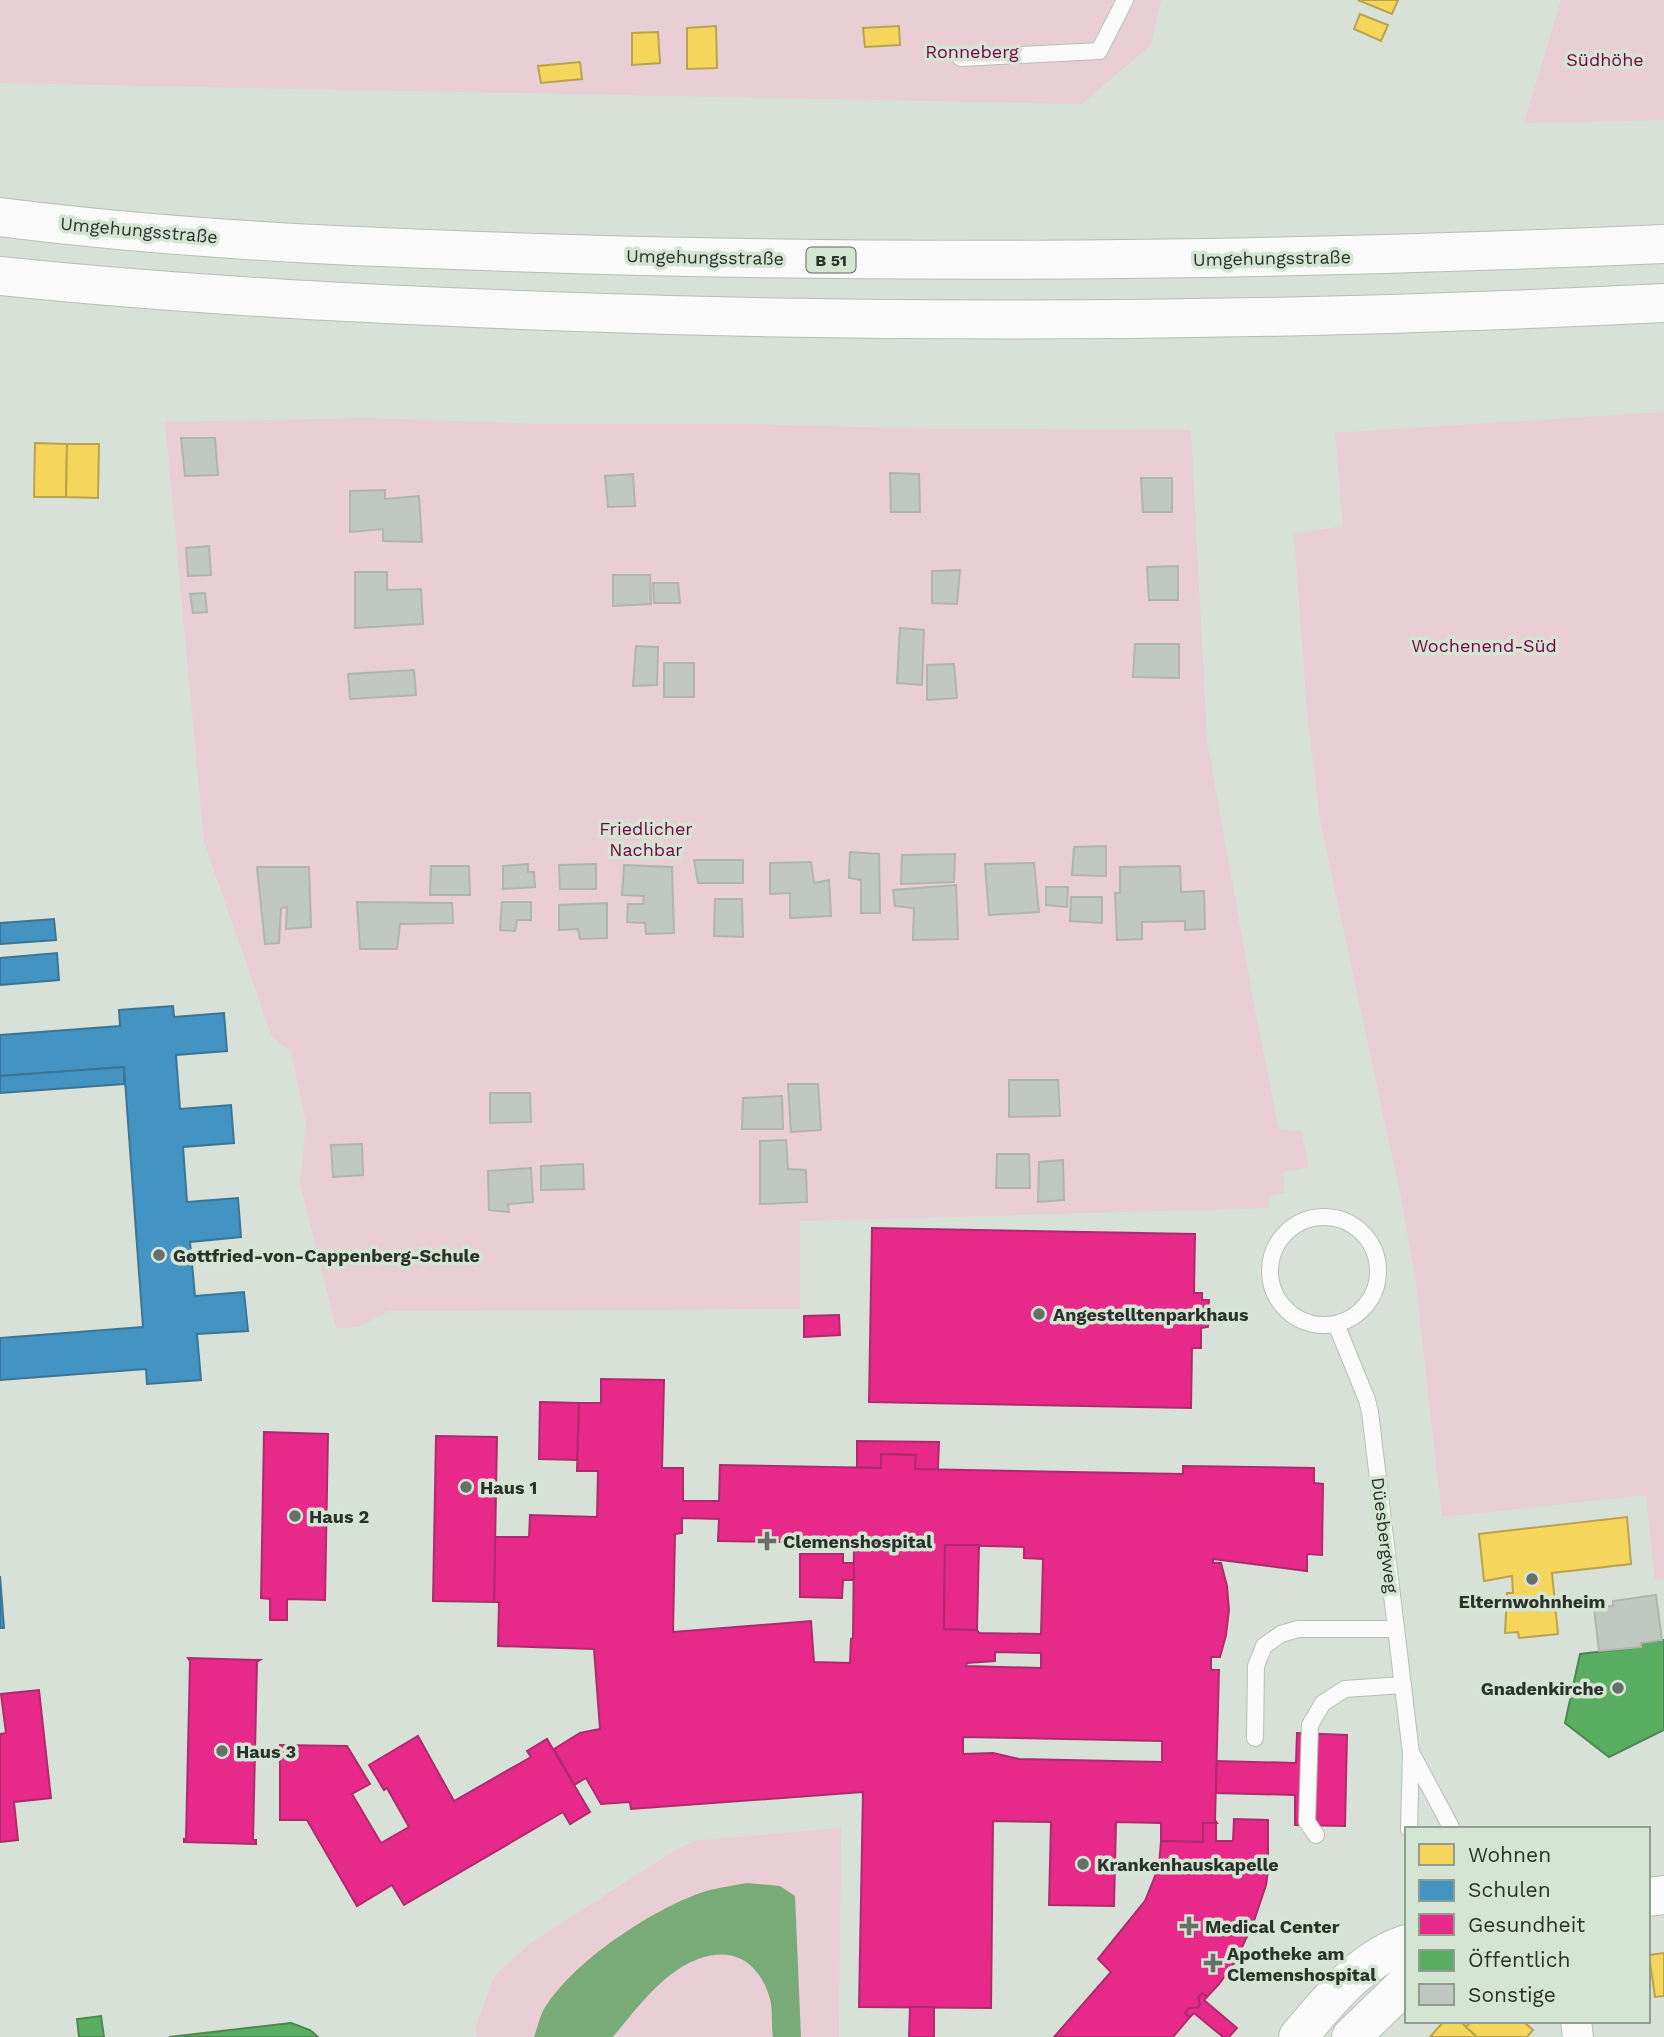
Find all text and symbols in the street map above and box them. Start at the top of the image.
park label: Ronneberg [925,41,1019,62]
park label: Südhöhe [1566,49,1644,70]
street label: Umgehungsstraße [59,213,219,247]
street label: Umgehungsstraße [626,245,784,269]
street label: Umgehungsstraße [1193,246,1351,270]
road number: B 51 [806,248,856,272]
park label: Wochenend-Süd [1411,635,1557,656]
park label: Friedlicher Nachbar [599,818,693,860]
place label: Gottfried-von-Cappenberg-Schule [173,1245,480,1266]
marker: Gottfried-von-Cappenberg-Schule [151,1247,167,1263]
place label: Angestelltenparkhaus [1053,1304,1249,1325]
marker: Angestelltenparkhaus [1031,1306,1047,1322]
street label: Düesbergweg [1367,1476,1403,1595]
place label: Haus 1 [480,1477,537,1498]
marker: Haus 1 [458,1479,474,1495]
place label: Haus 2 [309,1506,369,1527]
marker: Haus 2 [287,1508,303,1524]
marker: Clemenshospital [757,1531,777,1551]
place label: Clemenshospital [783,1531,932,1552]
marker: Elternwohnheim [1524,1571,1540,1587]
place label: Elternwohnheim [1459,1591,1605,1612]
place label: Gnadenkirche [1481,1678,1604,1699]
marker: Gnadenkirche [1610,1680,1626,1696]
place label: Haus 3 [236,1741,296,1762]
marker: Haus 3 [214,1743,230,1759]
legend [1405,1827,1650,2023]
text: Wohnen [1468,1842,1551,1867]
place label: Krankenhauskapelle [1097,1854,1279,1875]
marker: Krankenhauskapelle [1075,1856,1091,1872]
text: Schulen [1468,1877,1551,1902]
text: Gesundheit [1468,1912,1585,1937]
marker: Medical Center [1179,1916,1199,1936]
place label: Medical Center [1205,1916,1340,1937]
place label: Apotheke am Clemenshospital [1227,1943,1376,1985]
text: Öffentlich [1468,1947,1570,1972]
marker: Apotheke am Clemenshospital [1205,1955,1221,1971]
text: Sonstige [1468,1982,1556,2007]

